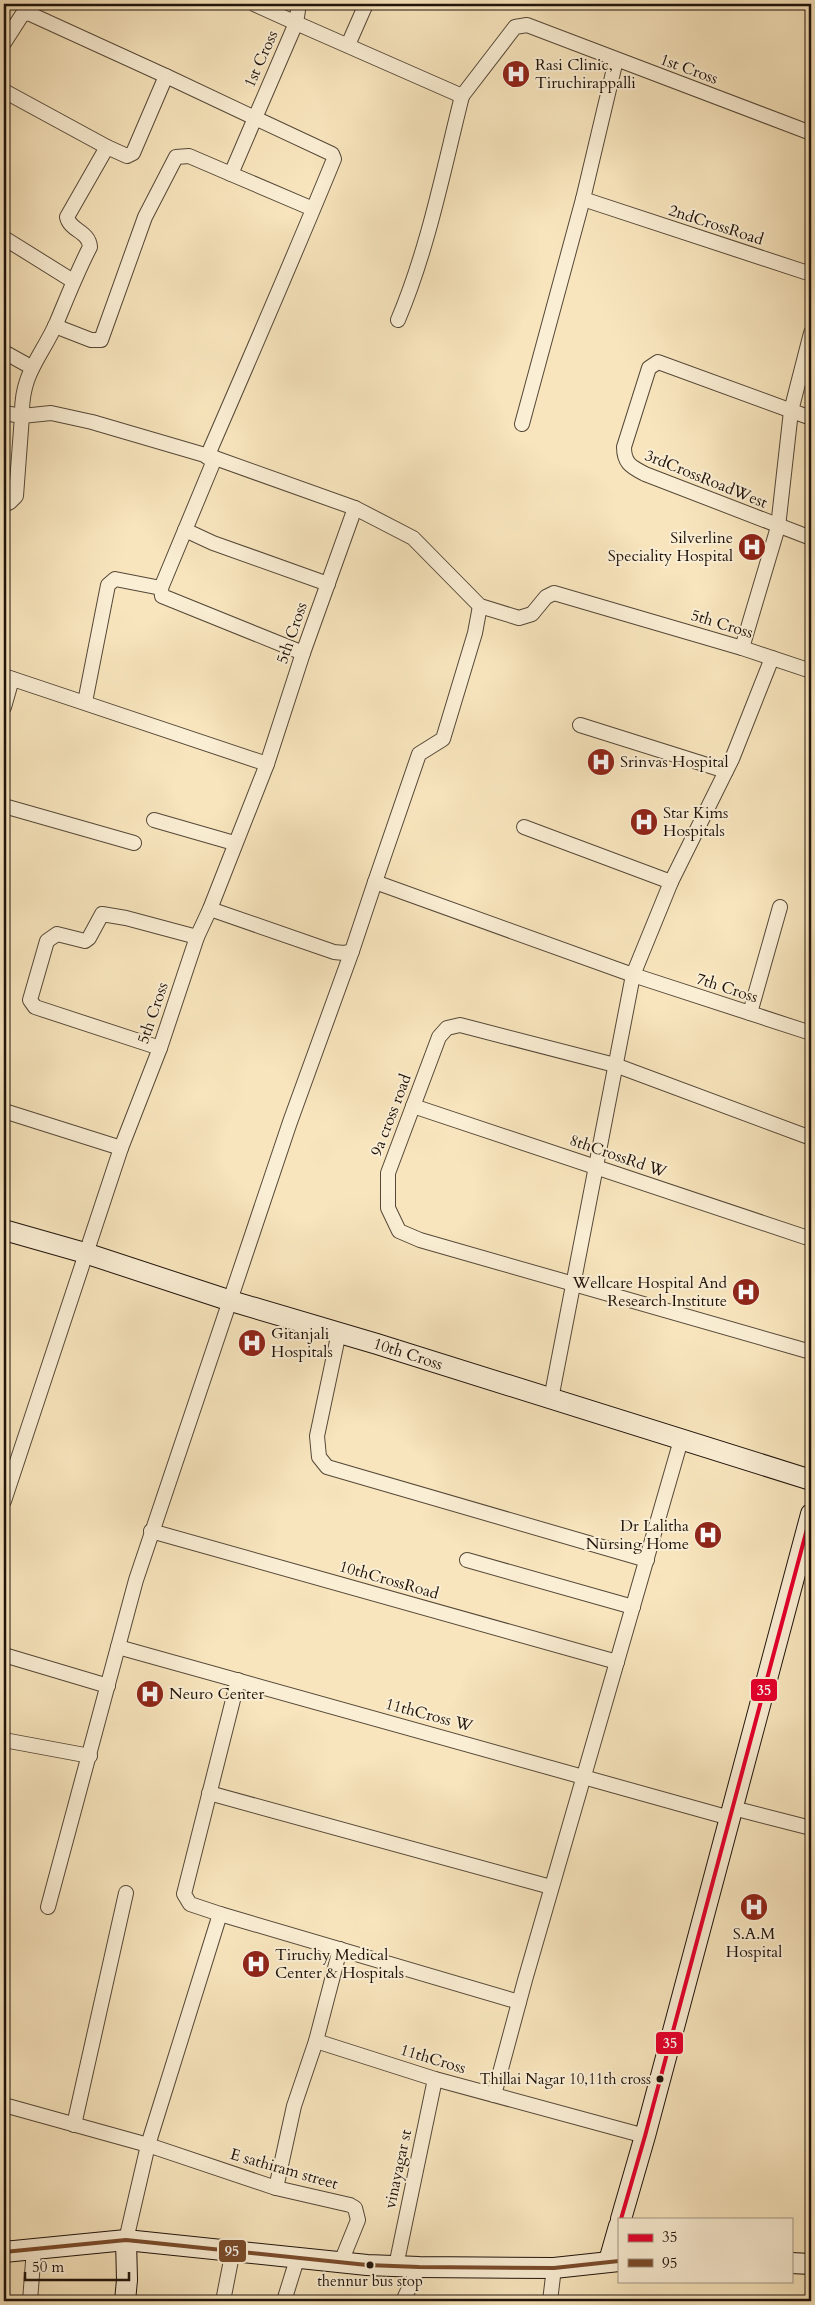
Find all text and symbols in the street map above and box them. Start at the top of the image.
street label: 1st Cross [239,27,283,91]
street label: 1st Cross [657,48,721,90]
place label: Rasi Clinic, Tiruchirappalli [535,54,636,94]
hospital icon: Rasi Clinic, Tiruchirappalli [501,59,531,89]
street label: 2ndCrossRoad [666,199,767,251]
street label: 3rdCrossRoadWest [641,444,771,514]
place label: Silverline Speciality Hospital [608,527,733,567]
hospital icon: Silverline Speciality Hospital [737,532,767,562]
street label: 5th Cross [271,599,313,667]
street label: 5th Cross [688,604,756,644]
hospital icon: Srinvas Hospital [586,747,616,777]
place label: Srinvas Hospital [620,751,729,773]
place label: Star Kims Hospitals [663,802,728,842]
hospital icon: Star Kims Hospitals [629,807,659,837]
street label: 7th Cross [693,968,761,1008]
street label: 5th Cross [132,979,174,1047]
street label: 9a cross road [365,1070,417,1159]
street label: 8thCrossRd W [567,1129,670,1183]
place label: Wellcare Hospital And Research Institute [572,1272,727,1312]
hospital icon: Wellcare Hospital And Research Institute [731,1277,761,1307]
place label: Gitanjali Hospitals [271,1323,333,1363]
hospital icon: Gitanjali Hospitals [237,1328,267,1358]
street label: 10th Cross [370,1332,446,1376]
place label: Dr Lalitha Nursing Home [586,1515,689,1555]
hospital icon: Dr Lalitha Nursing Home [693,1520,723,1550]
street label: 10thCrossRoad [337,1555,442,1605]
line badge: 35 [750,1678,778,1702]
hospital icon: Neuro Center [135,1679,165,1709]
text: 35 [757,1681,771,1700]
place label: Neuro Center [169,1683,264,1705]
street label: 11thCross W [383,1693,475,1737]
hospital icon: S.A.M Hospital [739,1892,769,1922]
place label: S.A.M Hospital [726,1923,782,1963]
place label: Tiruchy Medical Center & Hospitals [275,1944,404,1984]
hospital icon: Tiruchy Medical Center & Hospitals [241,1949,271,1979]
line badge: 35 [655,2031,684,2055]
text: 35 [663,2034,677,2053]
street label: 11thCross [397,2039,469,2079]
place label: Thillai Nagar 10,11th cross [480,2069,651,2089]
marker: Thillai Nagar 10,11th cross [655,2074,665,2084]
street label: vinayagar st [379,2127,417,2211]
street label: E sathiram street [228,2143,340,2195]
legend [618,2218,792,2282]
text: 35 [662,2227,677,2247]
line badge: 95 [218,2239,247,2263]
text: 95 [225,2242,239,2261]
scale bar [25,2250,129,2282]
text: 95 [662,2253,677,2273]
text: 50 m [32,2257,64,2277]
marker: thennur bus stop [365,2260,375,2270]
place label: thennur bus stop [317,2271,423,2291]

